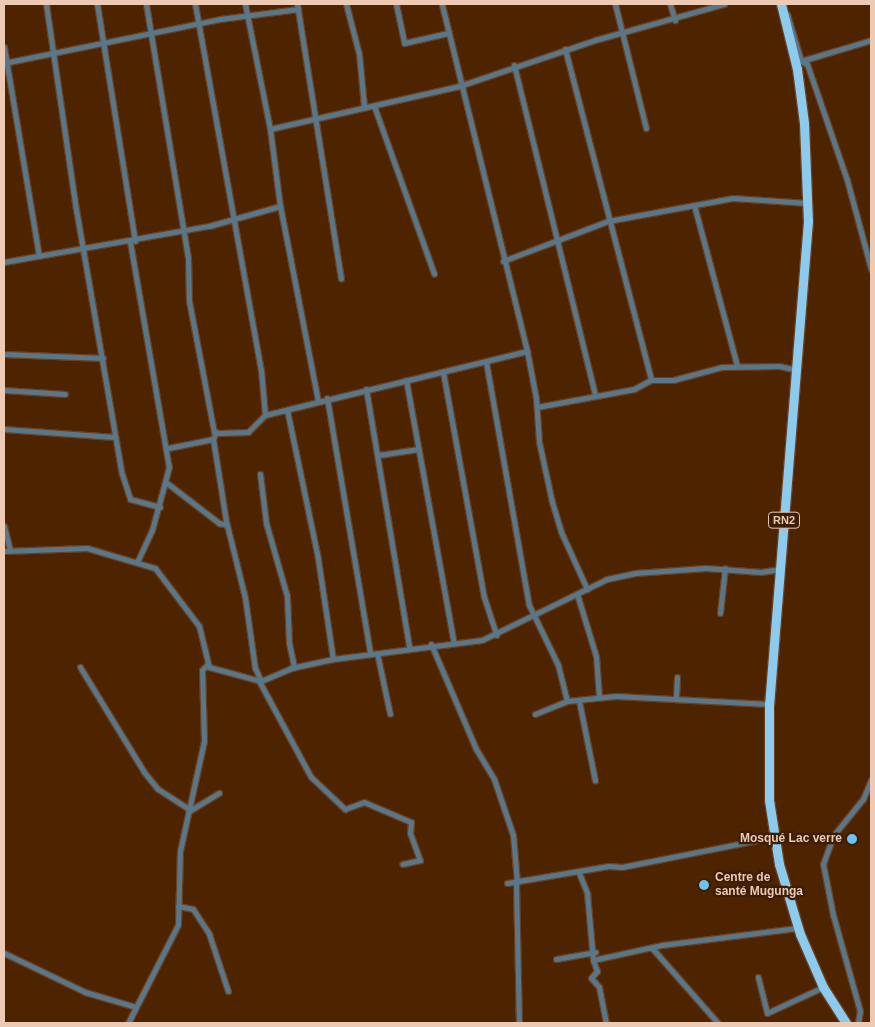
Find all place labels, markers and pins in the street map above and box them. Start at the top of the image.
place label: Mosqué Lac verre [740,832,842,846]
marker: Mosqué Lac verre [846,833,858,845]
place label: Centre de santé Mugunga [715,871,803,899]
marker: Centre de santé Mugunga [697,878,711,892]

